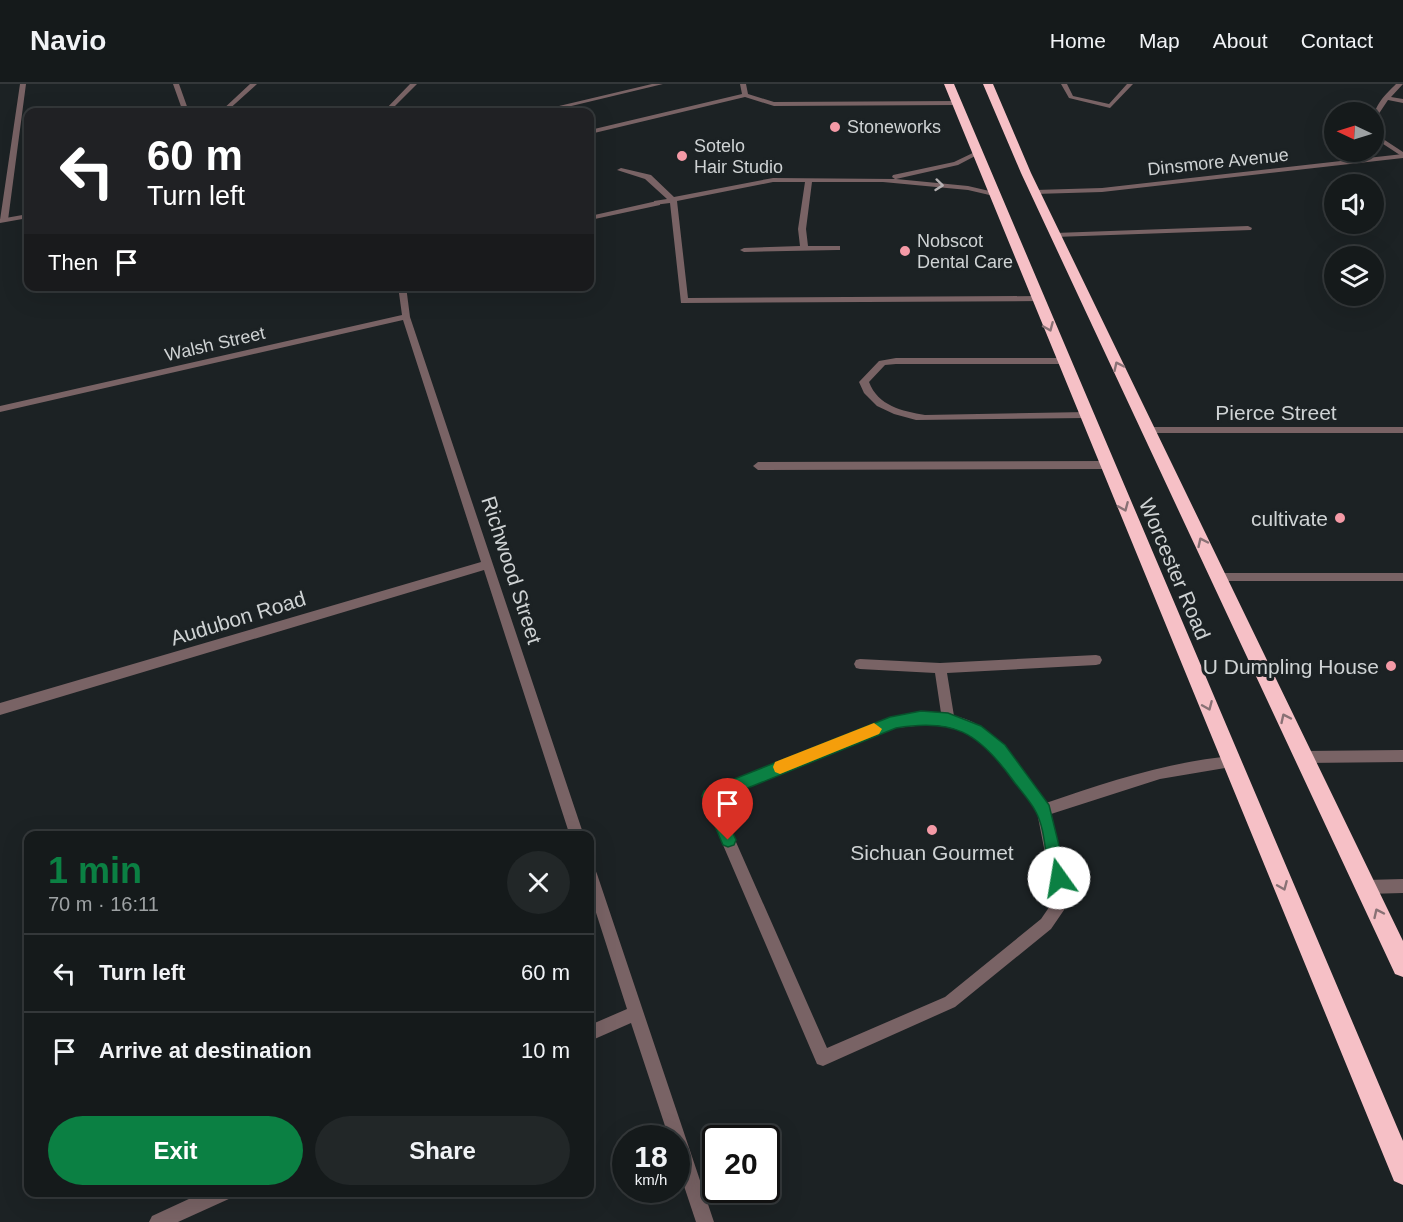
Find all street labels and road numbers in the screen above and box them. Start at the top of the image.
street label: Dinsmore Avenue [1146,145,1290,179]
street label: Walsh Street [163,323,267,365]
street label: Pierce Street [1215,401,1337,424]
street label: Richwood Street [477,493,547,647]
street label: Worcester Road [1135,495,1215,643]
street label: Audubon Road [168,587,308,649]

